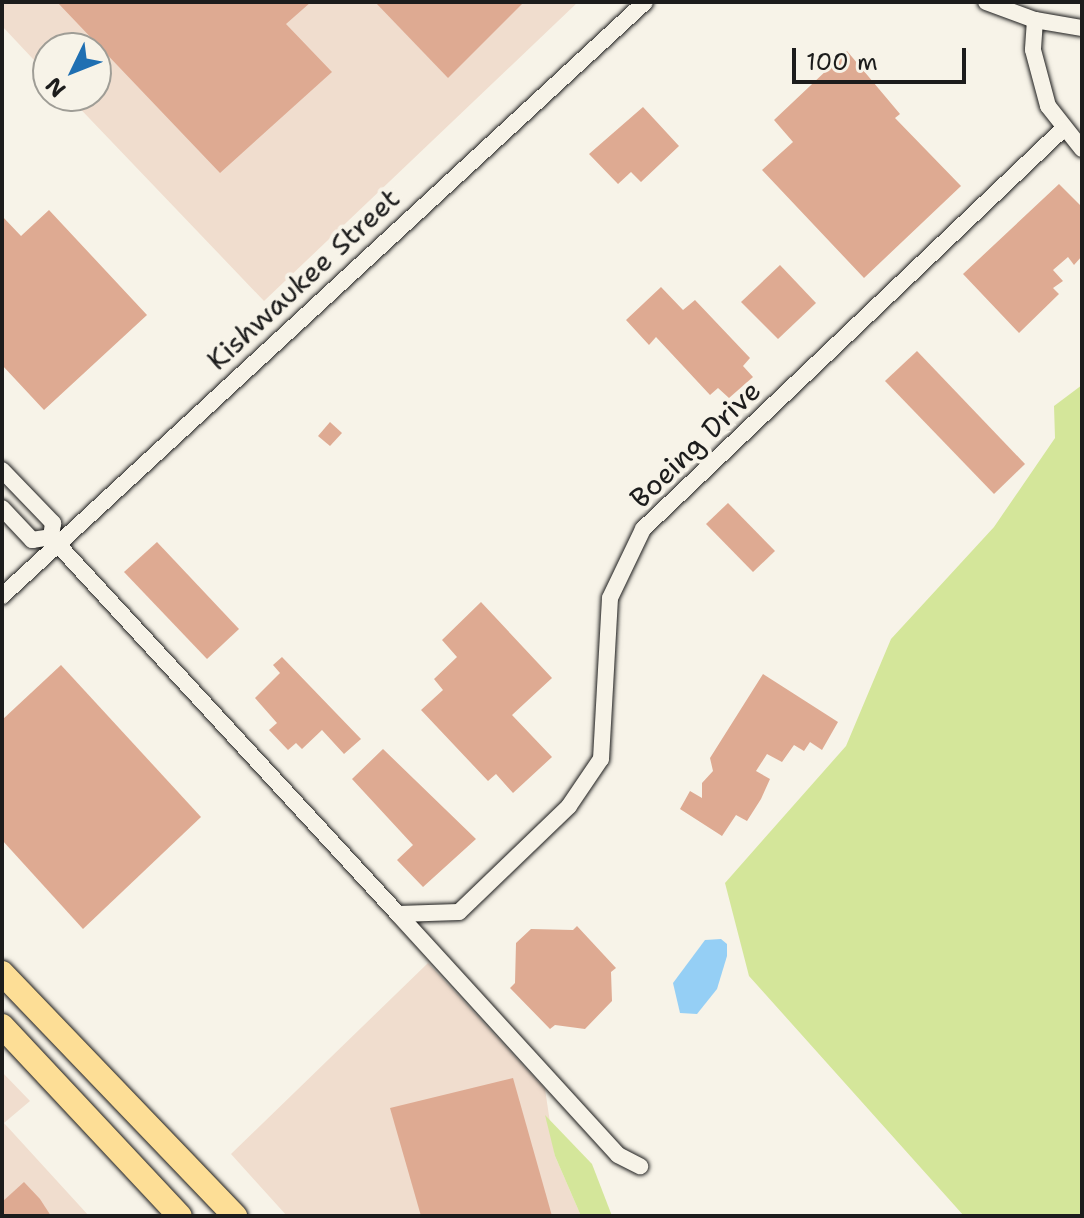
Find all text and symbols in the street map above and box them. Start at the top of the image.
north arrow [32,32,112,112]
scale bar [796,32,970,82]
text: 100 m [806,46,878,78]
text: N [39,71,72,104]
street label: Kishwaukee Street [200,181,406,377]
street label: Boeing Drive [623,373,767,515]

